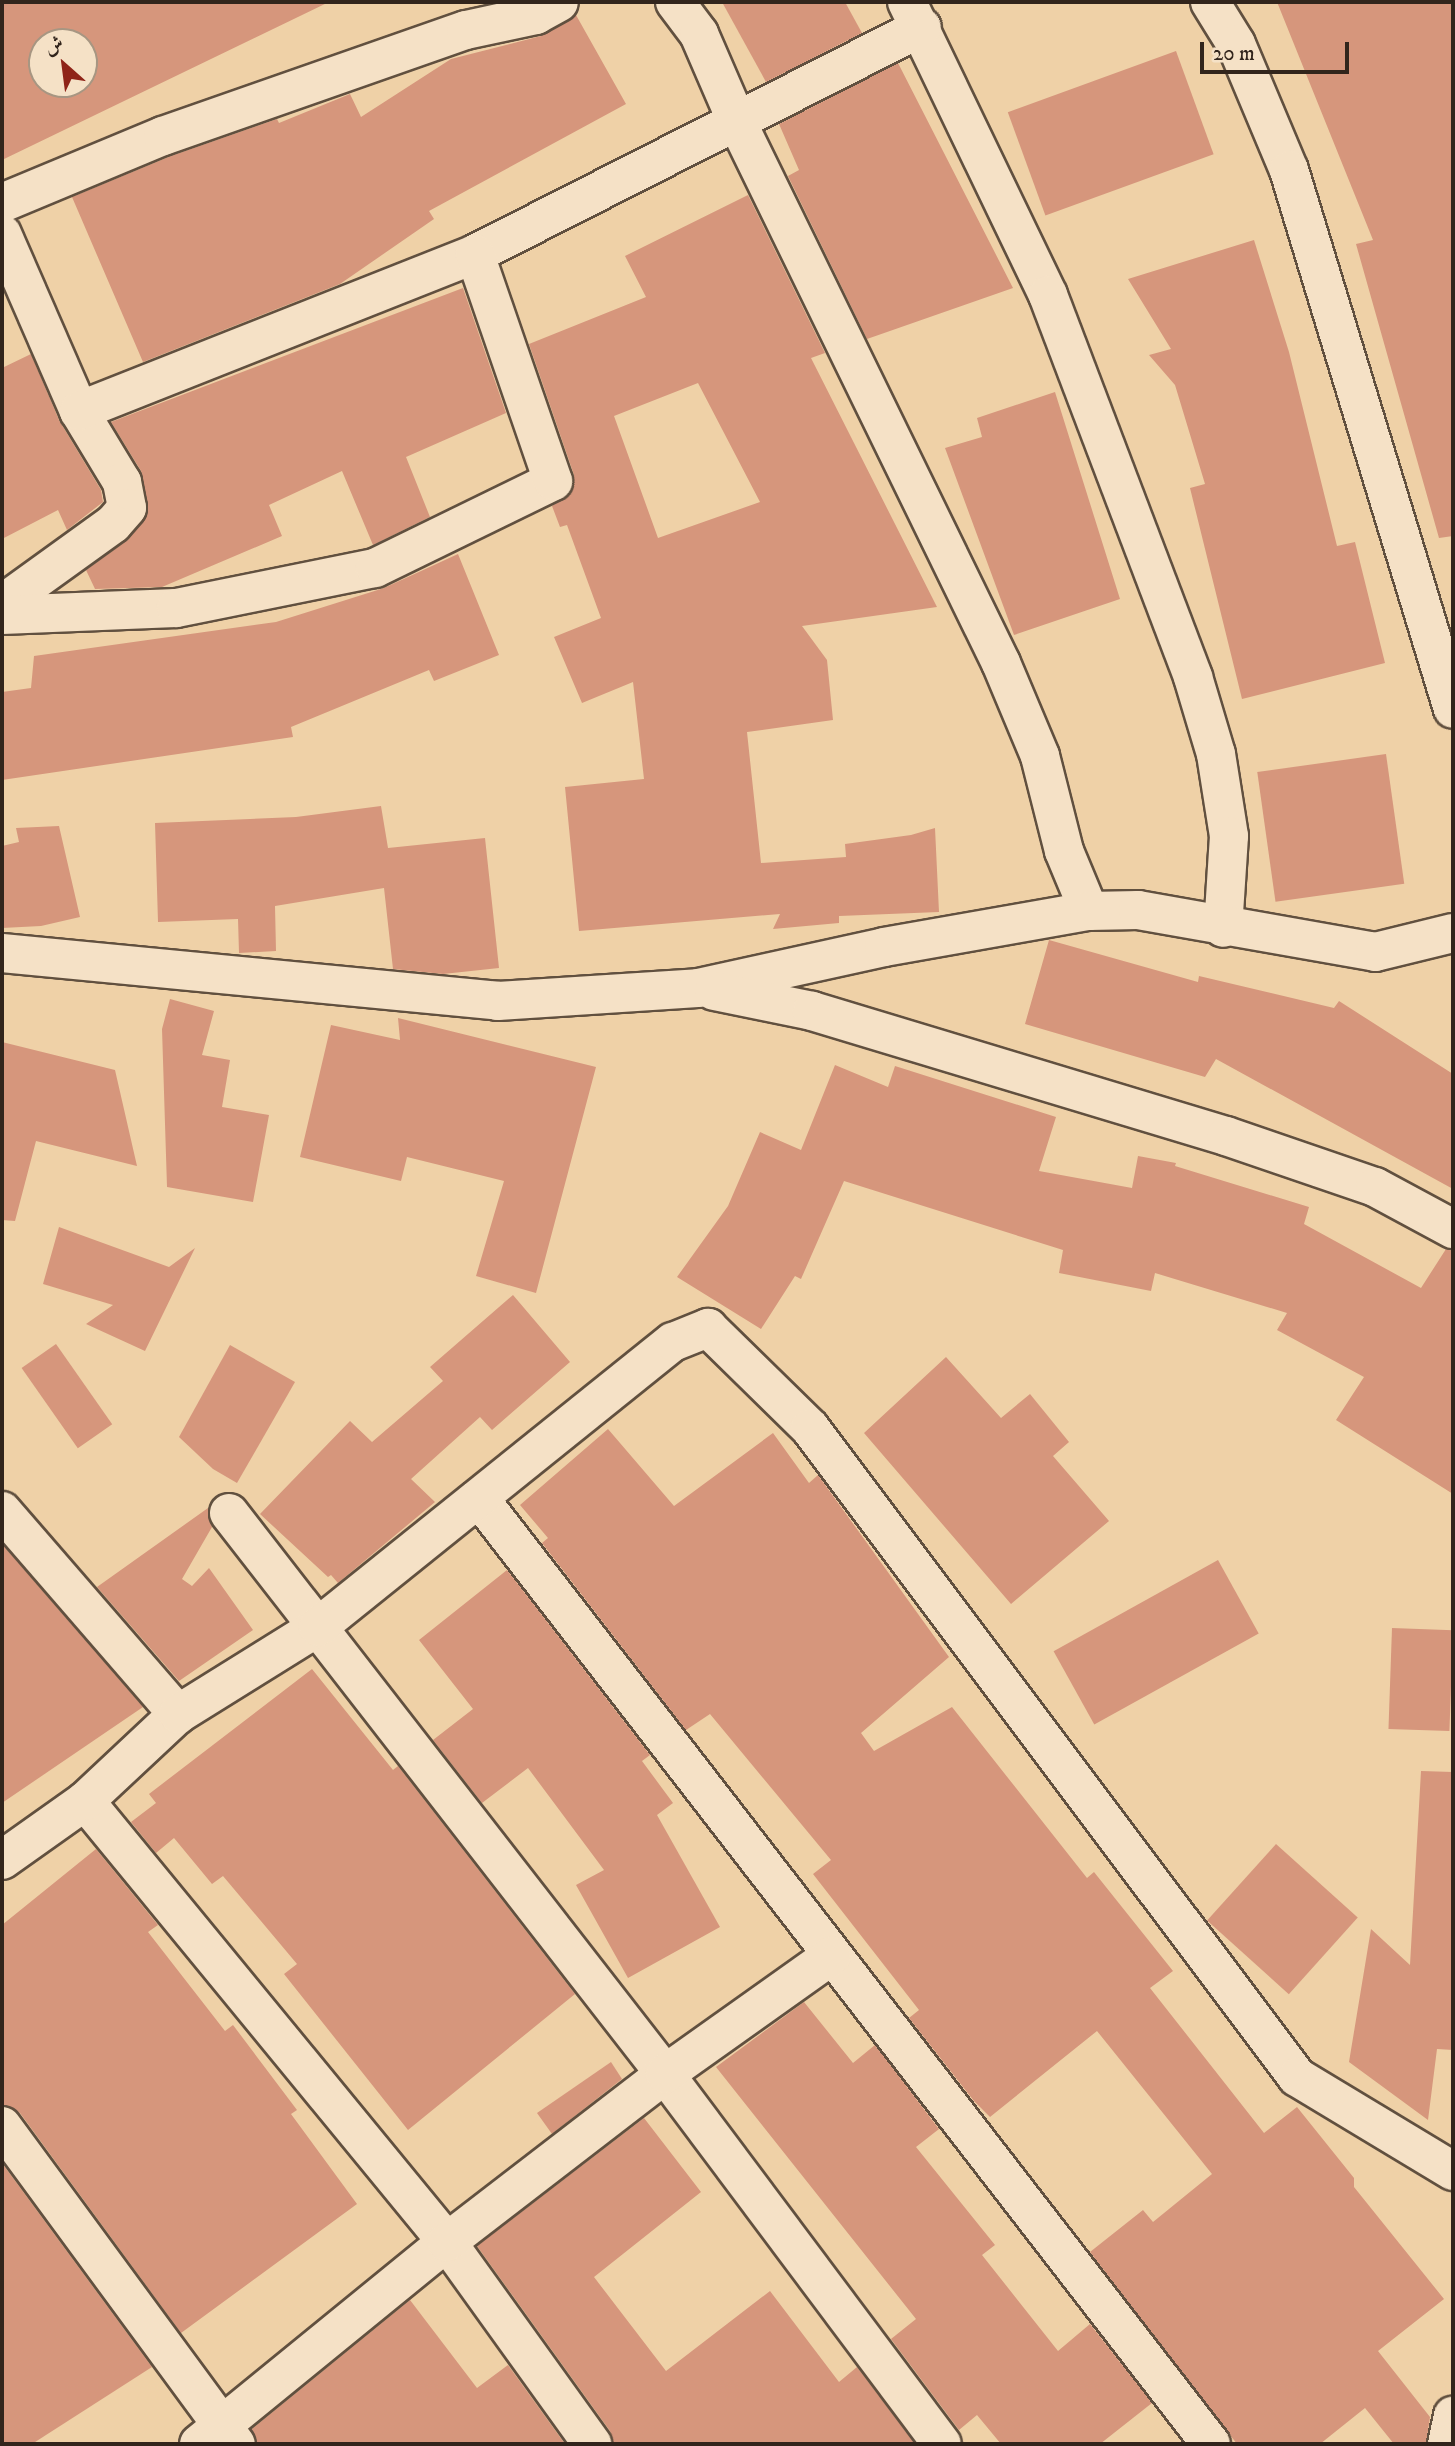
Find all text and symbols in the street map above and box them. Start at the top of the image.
north arrow [28,28,98,98]
scale bar [1203,28,1352,72]
text: ش [40,31,68,60]
text: 20 m [1213,41,1255,67]

